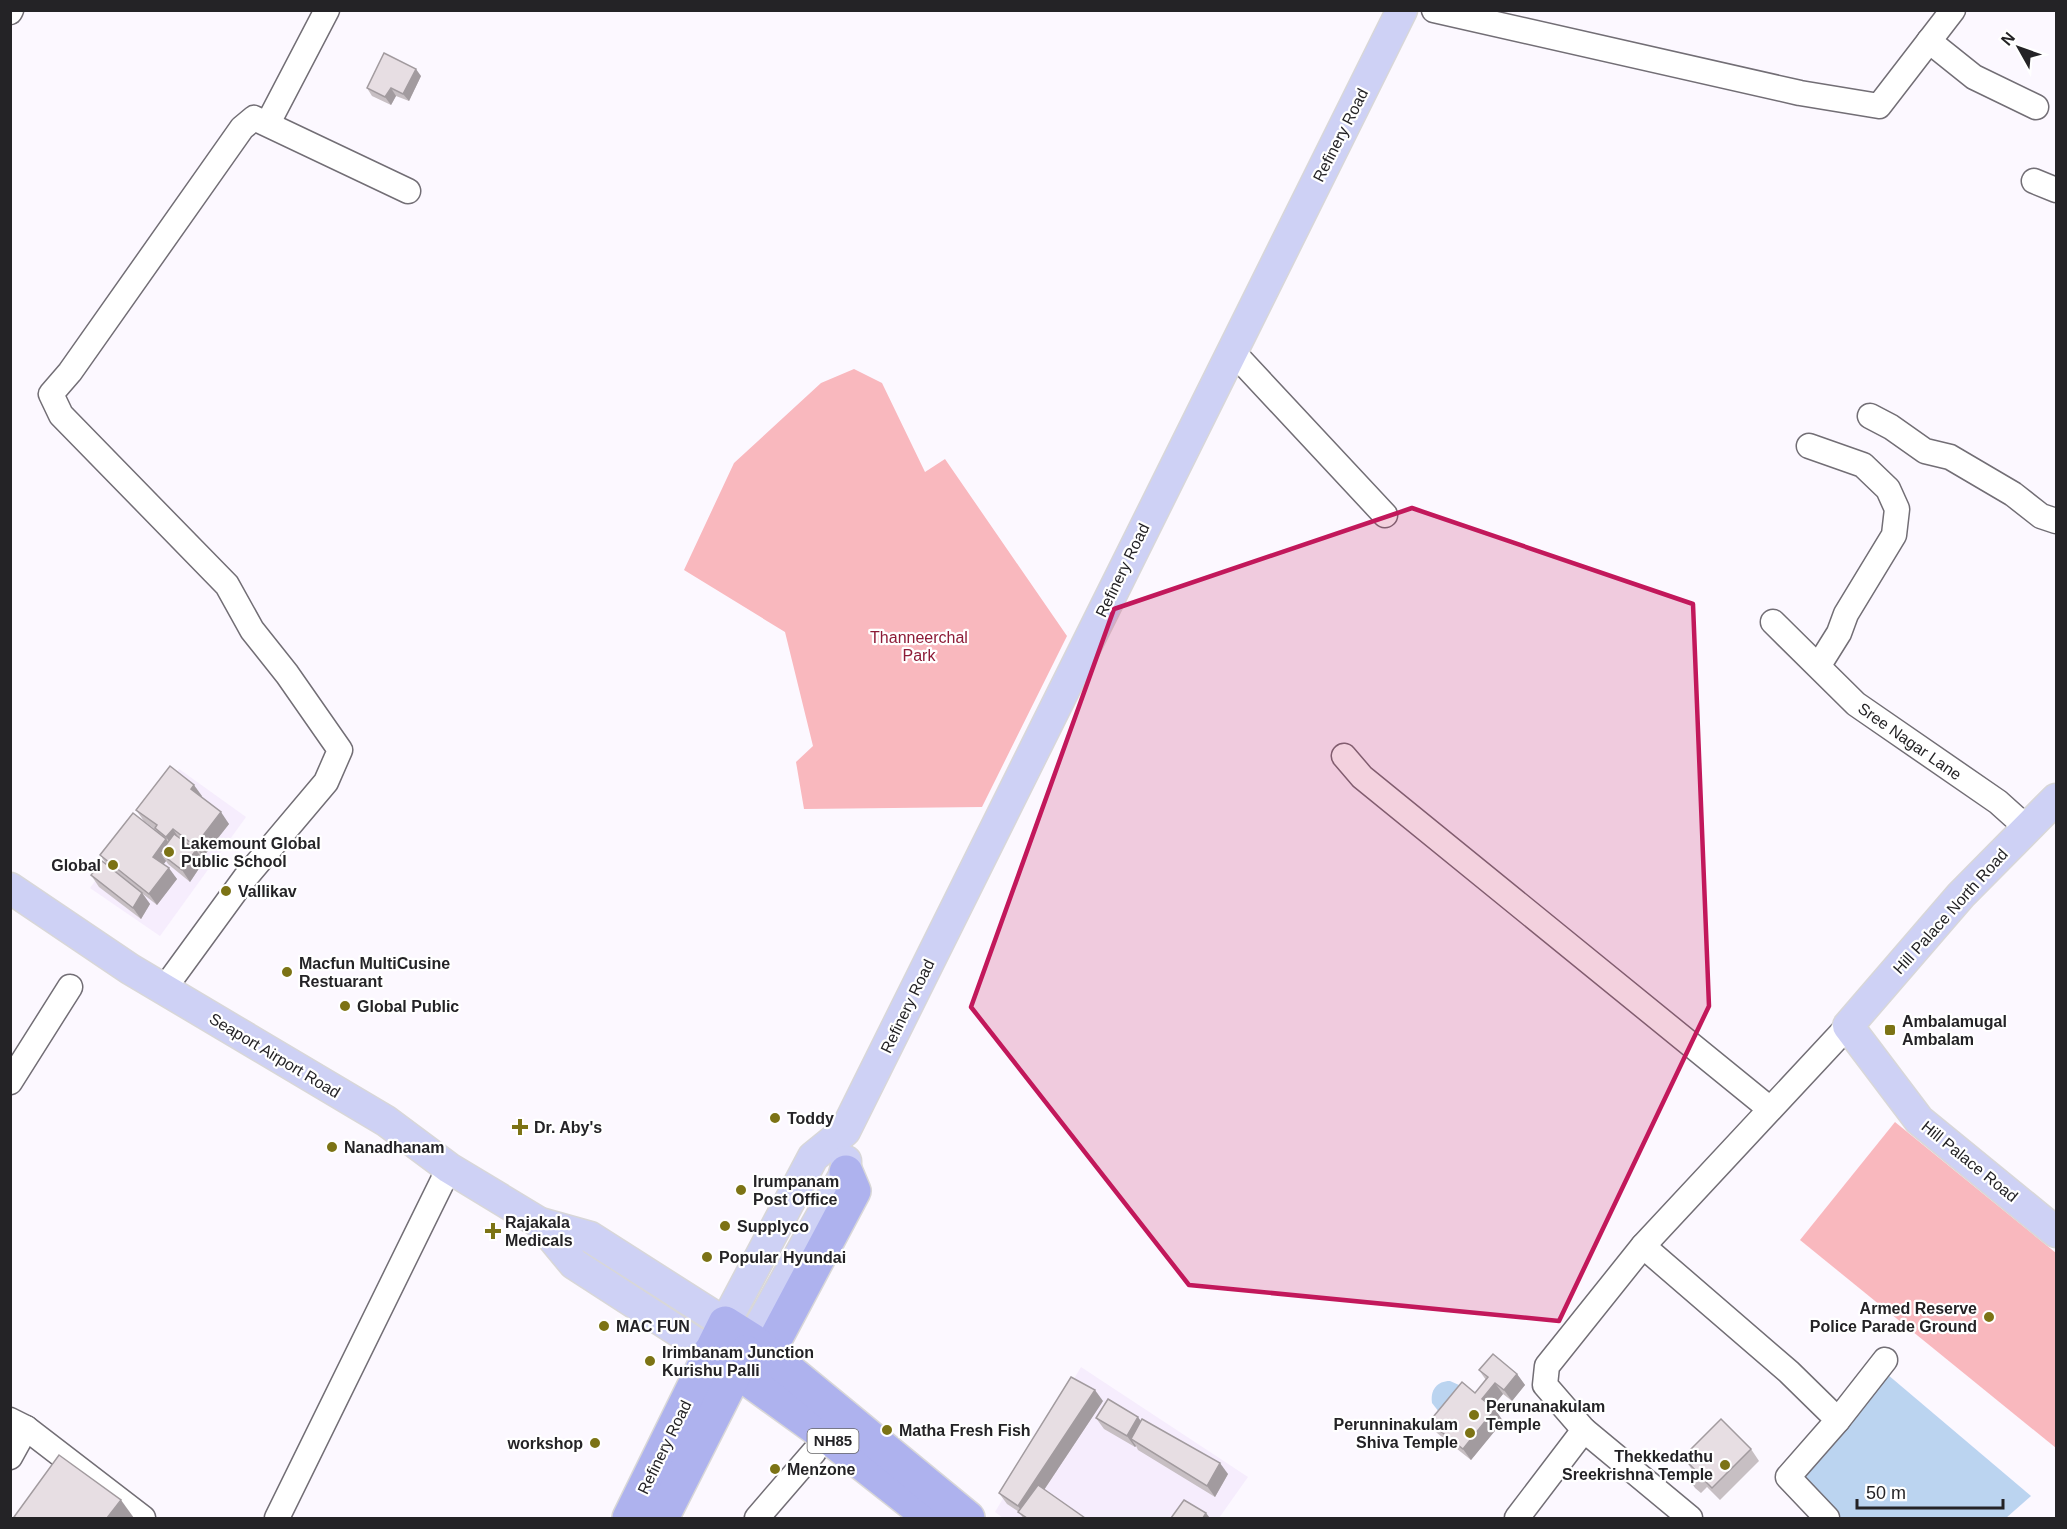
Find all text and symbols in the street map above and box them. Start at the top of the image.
north arrow [1989,18,2049,78]
text: N [1998,29,2018,49]
street label: Refinery Road [1310,86,1371,185]
street label: Refinery Road [1092,521,1153,620]
park label: Thanneerchal Park [870,629,968,664]
street label: Sree Nagar Lane [1855,699,1965,783]
place label: Lakemount Global Public School [181,835,321,870]
marker: Lakemount Global Public School [162,845,176,859]
street label: Hill Palace North Road [1890,846,2011,977]
place label: Global [51,857,101,874]
marker: Global [106,858,120,872]
place label: Vallikav [238,883,297,900]
marker: Vallikav [219,884,233,898]
place label: Macfun MultiCusine Restuarant [299,955,450,990]
street label: Refinery Road [877,957,938,1056]
marker: Macfun MultiCusine Restuarant [280,965,294,979]
place label: Global Public [357,998,459,1015]
marker: Global Public [338,999,352,1013]
street label: Seaport Airport Road [206,1010,343,1101]
place label: Ambalamugal Ambalam [1902,1013,2007,1048]
marker: Ambalamugal Ambalam [1883,1023,1897,1037]
place label: Toddy [787,1110,834,1127]
marker: Toddy [768,1111,782,1125]
marker: Dr. Aby's [511,1118,529,1136]
street label: Hill Palace Road [1918,1118,2021,1205]
place label: Dr. Aby's [534,1119,602,1136]
place label: Nanadhanam [344,1139,444,1156]
marker: Nanadhanam [325,1140,339,1154]
place label: Irumpanam Post Office [753,1173,839,1208]
marker: Irumpanam Post Office [734,1183,748,1197]
place label: Rajakala Medicals [505,1214,573,1249]
place label: Supplyco [737,1218,809,1235]
marker: Supplyco [718,1219,732,1233]
marker: Rajakala Medicals [486,1224,500,1238]
place label: Popular Hyundai [719,1249,846,1266]
marker: Popular Hyundai [700,1250,714,1264]
place label: Armed Reserve Police Parade Ground [1810,1300,1977,1335]
marker: Armed Reserve Police Parade Ground [1982,1310,1996,1324]
place label: MAC FUN [616,1318,690,1335]
marker: MAC FUN [597,1319,611,1333]
place label: Irimbanam Junction Kurishu Palli [662,1344,814,1379]
marker: Irimbanam Junction Kurishu Palli [643,1354,657,1368]
street label: Refinery Road [634,1398,695,1497]
place label: Perunanakulam Temple [1486,1398,1605,1433]
marker: Perunanakulam Temple [1467,1408,1481,1422]
place label: Perunninakulam Shiva Temple [1334,1416,1458,1451]
place label: Matha Fresh Fish [899,1422,1031,1439]
marker: Matha Fresh Fish [880,1423,894,1437]
marker: Perunninakulam Shiva Temple [1463,1426,1477,1440]
road number: NH85 [808,1429,858,1453]
place label: workshop [506,1435,583,1452]
marker: workshop [588,1436,602,1450]
place label: Thekkedathu Sreekrishna Temple [1562,1448,1713,1483]
marker: Thekkedathu Sreekrishna Temple [1718,1458,1732,1472]
place label: Menzone [787,1461,856,1478]
marker: Menzone [768,1462,782,1476]
scale bar [1857,1472,2002,1510]
text: 50 m [1866,1483,1906,1503]

